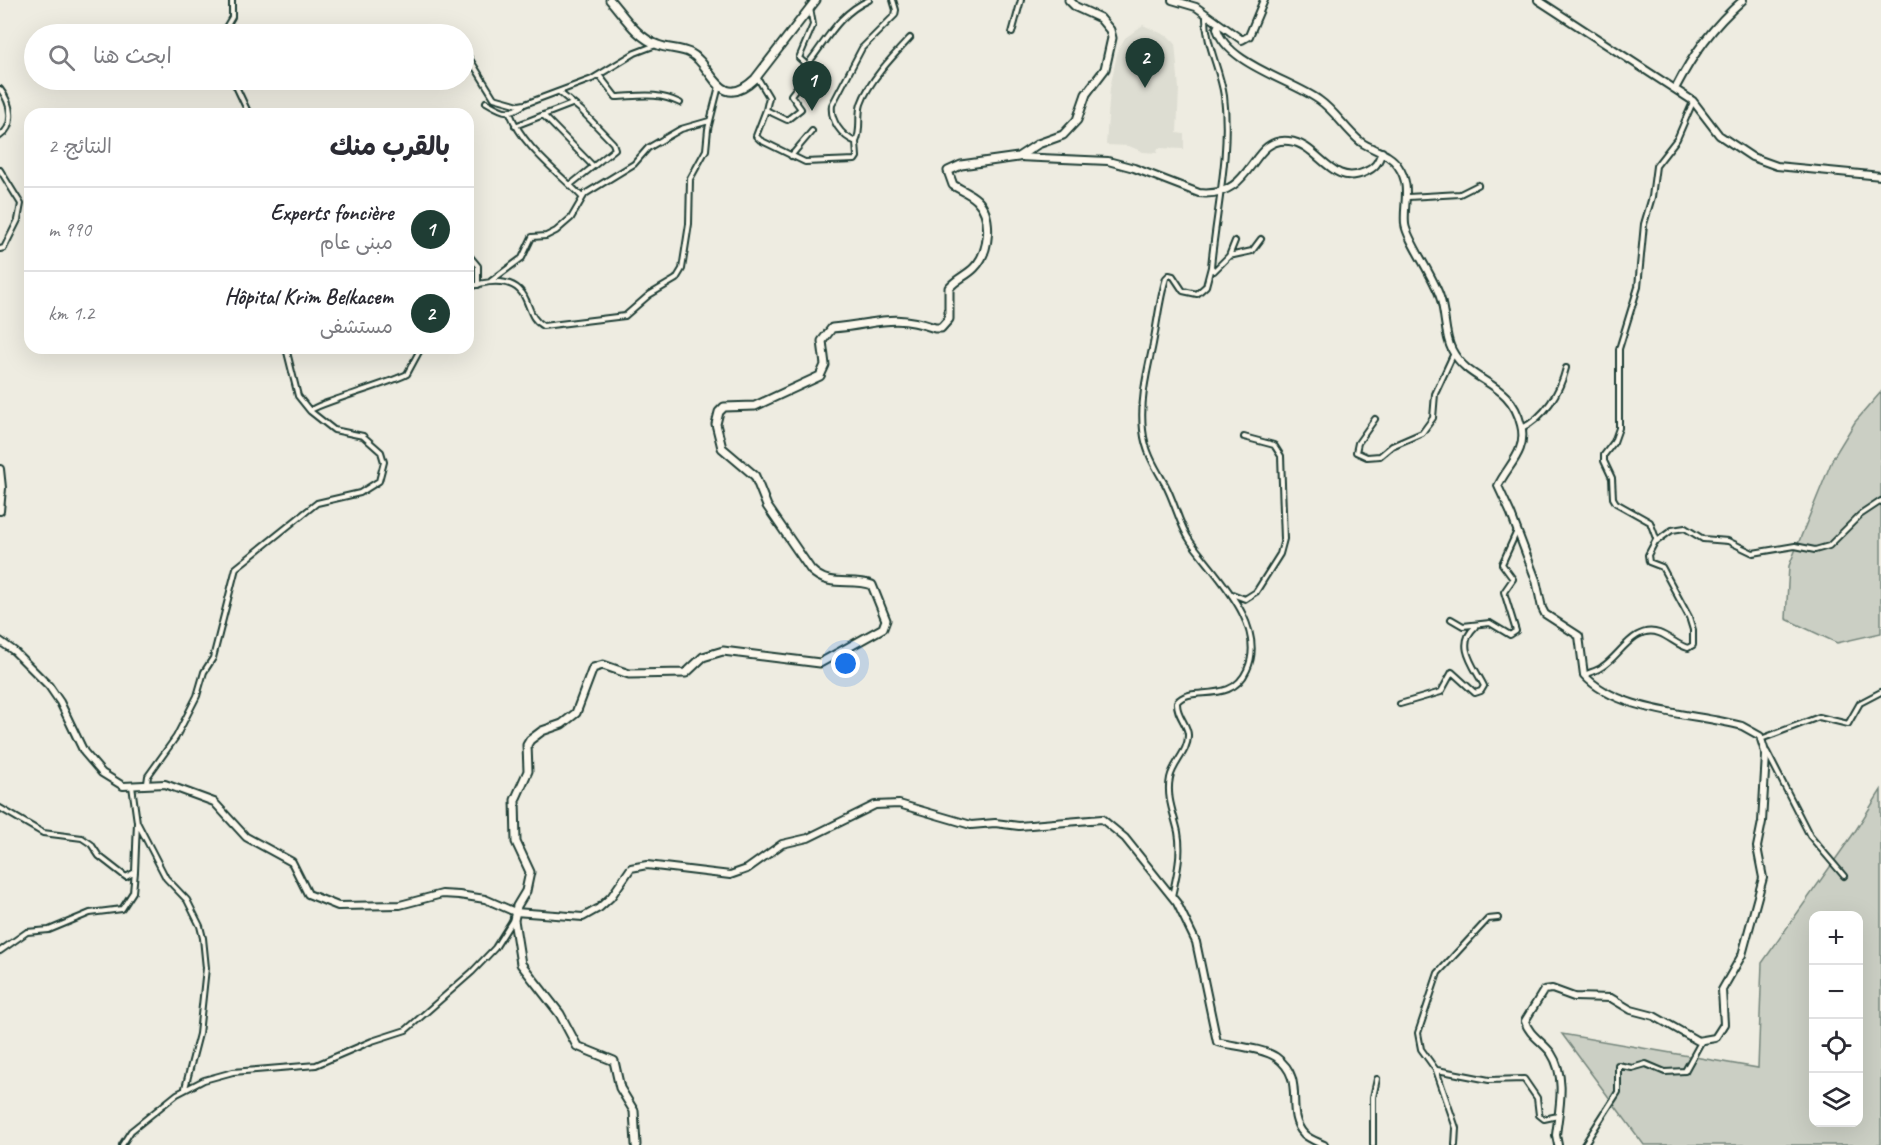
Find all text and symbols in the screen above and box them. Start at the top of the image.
search box [24,24,474,90]
pin: 2 [1126,38,1164,88]
icon: search [45,41,78,74]
text: ابحث هنا [93,42,172,70]
pin: 1 [792,62,832,111]
text: بالقرب منك [330,130,450,163]
text: النتائج: 2 [48,134,112,159]
text: Experts foncière [270,199,393,227]
text: 990 m [48,217,91,242]
text: 1 [426,217,435,242]
text: مبنى عام [320,230,393,255]
text: Hôpital Krim Belkacem [224,283,393,311]
text: 1.2 km [48,301,94,326]
text: 2 [426,301,435,326]
text: مستشفى [320,314,393,339]
your location [831,649,860,678]
map controls [1809,911,1863,1127]
button: + [1809,911,1863,965]
button: − [1809,965,1863,1019]
button: locate [1809,1019,1863,1073]
button: layers [1809,1073,1863,1127]

